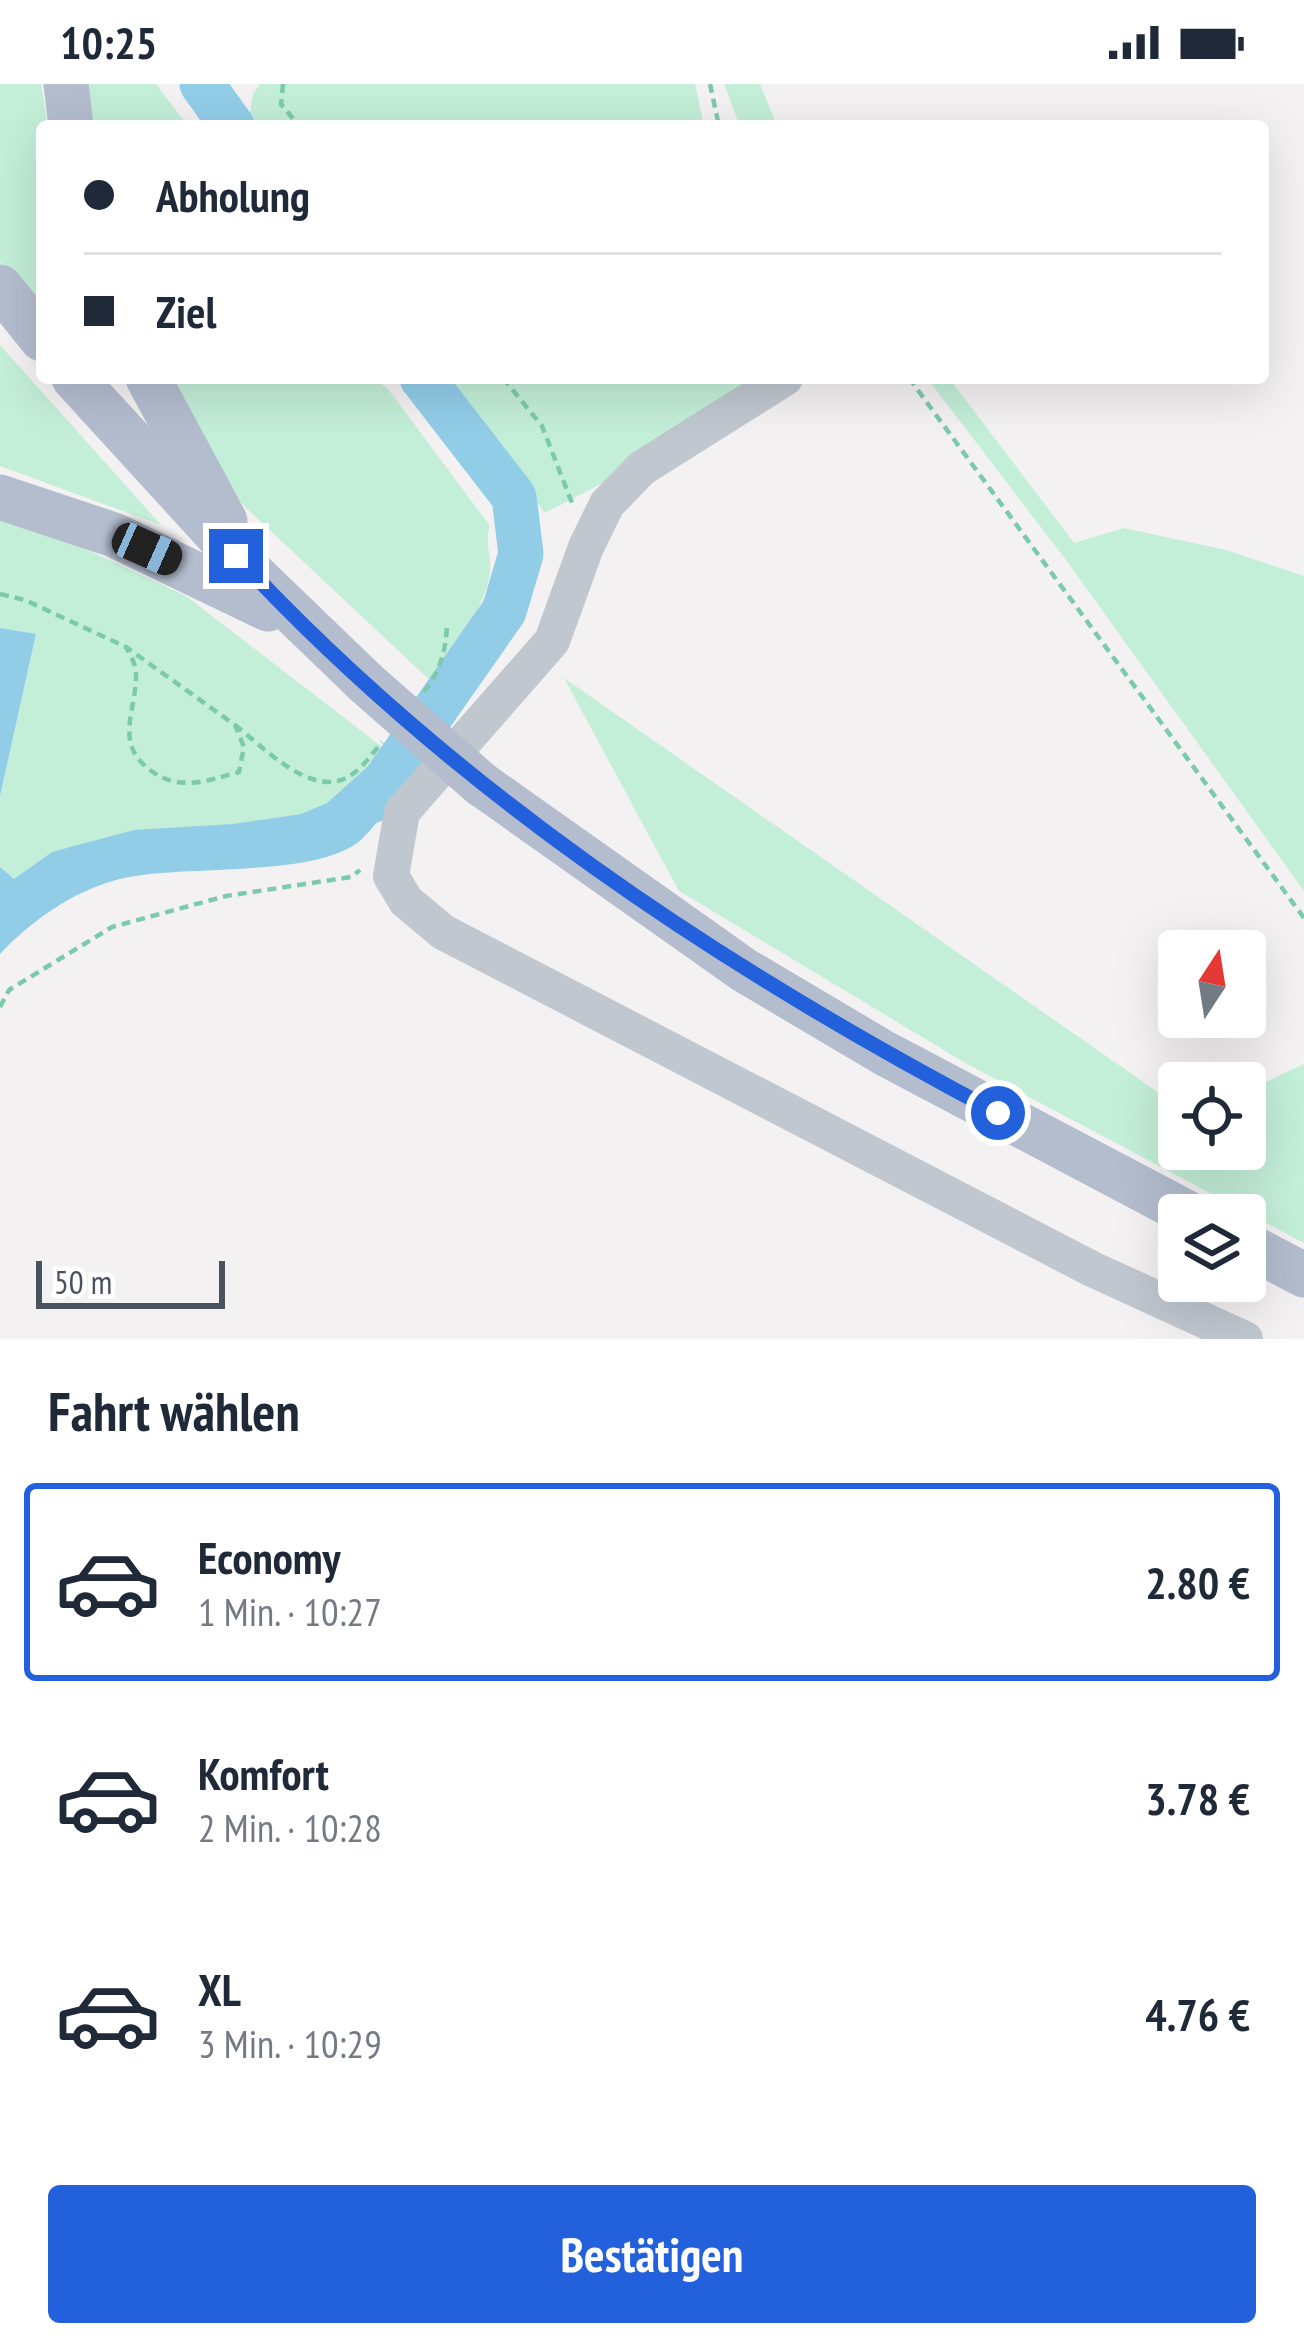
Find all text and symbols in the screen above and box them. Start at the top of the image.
text: 10:25 [60,13,157,71]
text: Abholung [156,166,310,224]
text: Ziel [156,282,216,340]
car [107,518,187,580]
route end [209,529,263,583]
north arrow [1158,930,1266,1038]
map controls [1158,930,1266,1302]
button: locate [1158,1062,1266,1170]
route start [971,1086,1025,1140]
button: layers [1158,1194,1266,1302]
scale bar [36,1255,225,1308]
text: 50 m [54,1260,112,1303]
text: Fahrt wählen [48,1376,300,1446]
icon: car [54,1528,162,1636]
text: Economy [198,1528,341,1586]
text: 2.80 € [1145,1553,1250,1611]
text: 1 Min. · 10:27 [198,1586,382,1637]
icon: car [54,1744,162,1852]
text: Komfort [198,1744,329,1802]
text: 3.78 € [1145,1769,1250,1827]
text: 2 Min. · 10:28 [198,1802,382,1853]
icon: car [54,1960,162,2068]
text: XL [198,1960,241,2018]
text: 4.76 € [1145,1985,1250,2043]
text: 3 Min. · 10:29 [198,2018,382,2069]
button: Bestätigen [48,2185,1256,2323]

